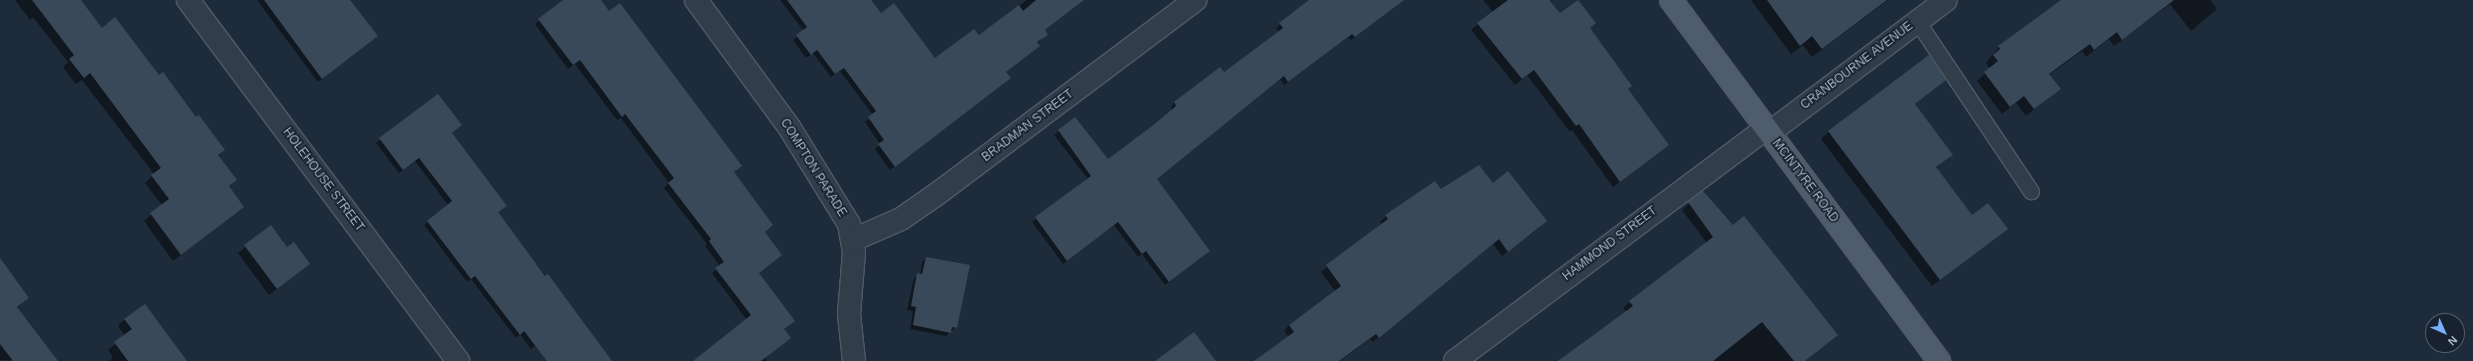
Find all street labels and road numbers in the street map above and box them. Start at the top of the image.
street label: CRANBOURNE AVENUE [1798,19,1916,113]
street label: BRADMAN STREET [979,87,1077,165]
street label: COMPTON PARADE [777,116,849,220]
street label: HOLEHOUSE STREET [279,125,367,235]
street label: MCINTYRE ROAD [1769,136,1841,226]
street label: HAMMOND STREET [1560,204,1660,284]

